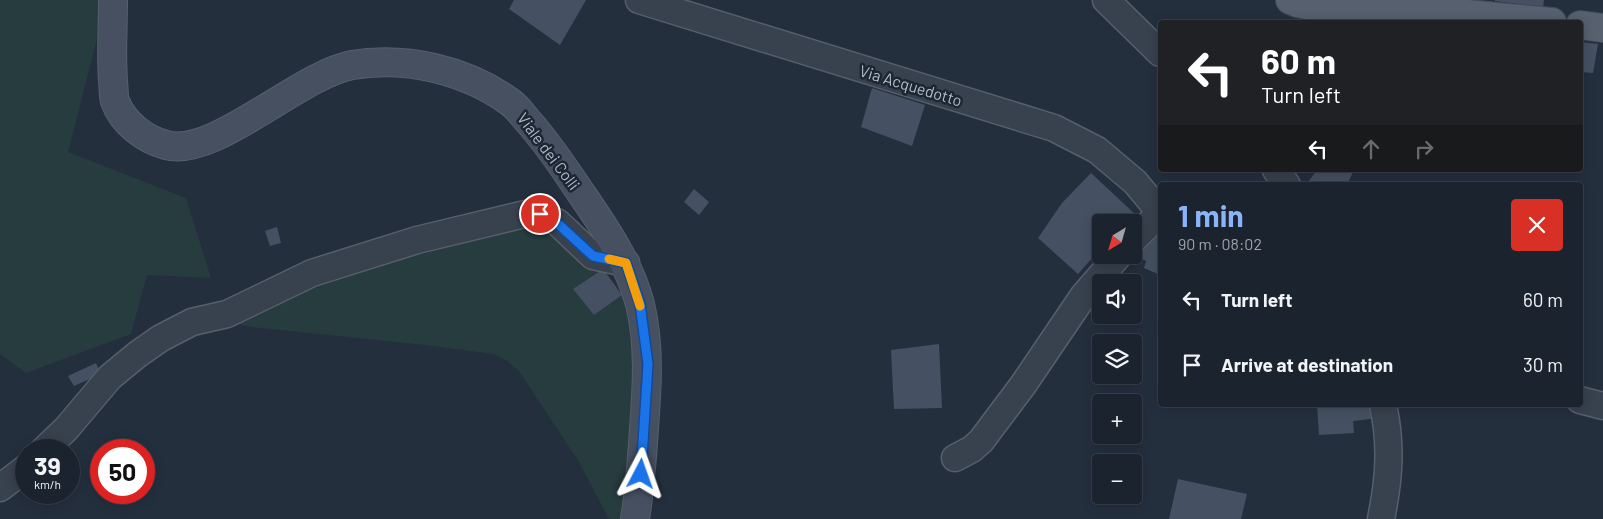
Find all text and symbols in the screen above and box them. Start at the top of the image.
text: 60 m [1261,39,1336,81]
icon: left [1178,40,1243,105]
street label: Via Acquedotto [857,60,965,110]
text: Turn left [1261,81,1341,107]
street label: Viale dei Colli [514,109,584,193]
icon: left [1304,135,1332,163]
icon: ahead [1357,135,1385,163]
icon: right [1410,135,1438,163]
pin [519,193,561,235]
text: 1 min [1178,197,1244,233]
button: close [1511,199,1563,251]
icon: arrive [526,200,554,228]
north arrow [1092,214,1142,264]
map controls [1092,214,1142,504]
text: 90 m · 08:02 [1178,234,1262,253]
button: sound [1092,274,1142,324]
icon: left [1178,286,1206,314]
text: Turn left [1221,288,1292,311]
text: 60 m [1523,288,1563,311]
button: layers [1092,334,1142,384]
icon: arrive [1178,351,1206,379]
text: Arrive at destination [1221,353,1393,376]
text: 30 m [1523,353,1563,376]
button: + [1092,394,1142,444]
speed limit sign: 50 [90,439,155,504]
position arrow [614,447,666,499]
text: 39 [34,450,61,480]
button: − [1092,454,1142,504]
text: km/h [34,477,61,491]

